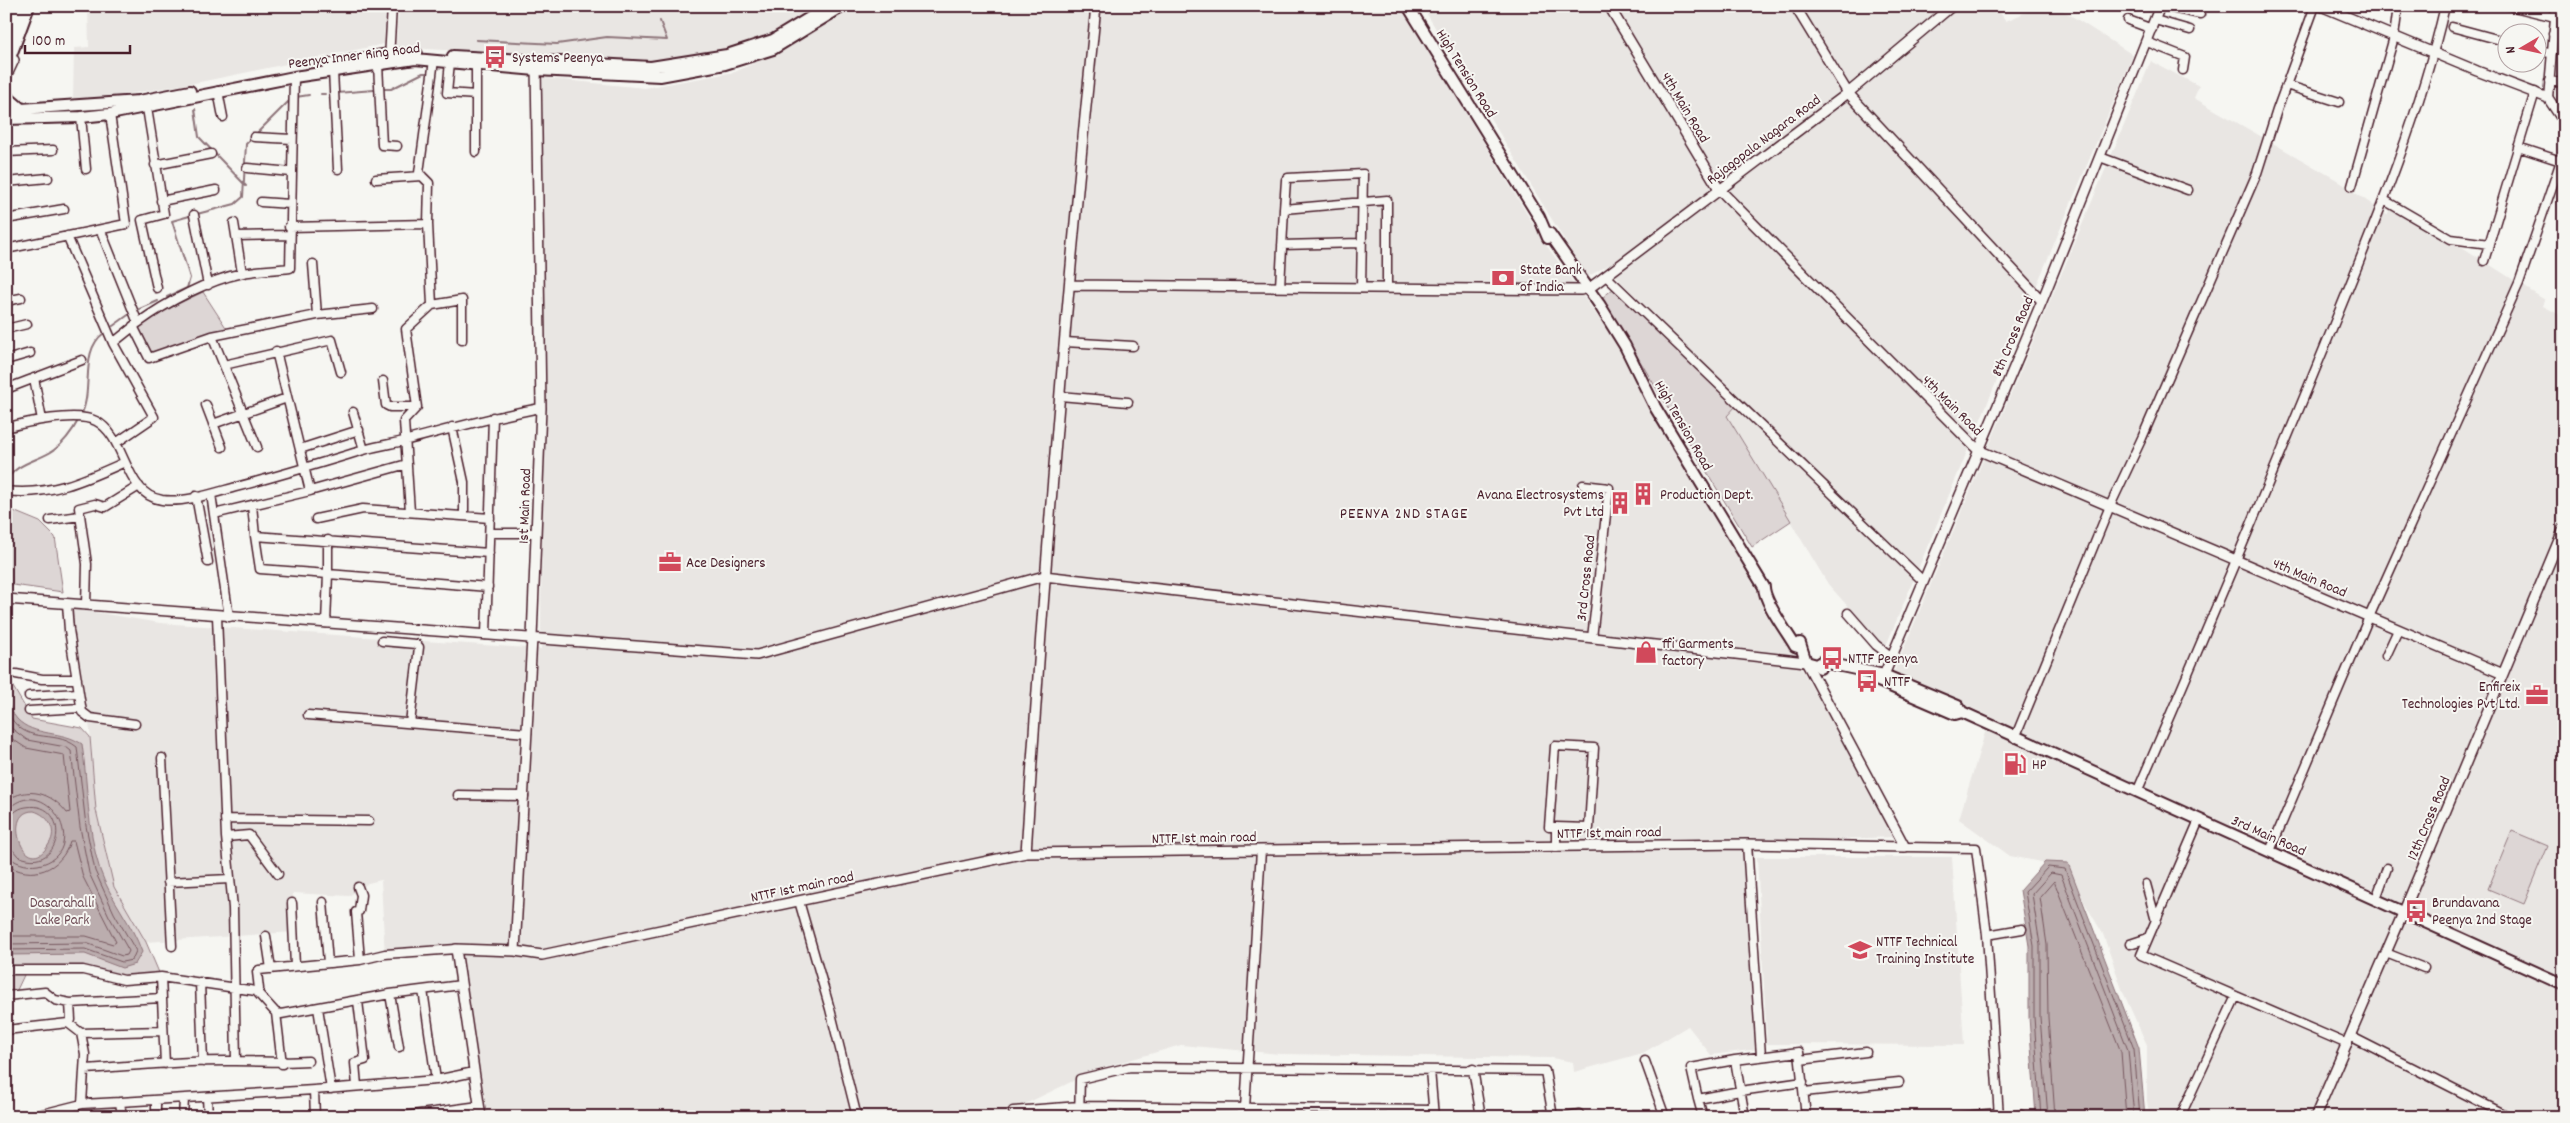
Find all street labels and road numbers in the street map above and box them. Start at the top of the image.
street label: High Tension Road [1429,25,1501,123]
street label: Peenya Inner Ring Road [287,38,421,76]
street label: 4th Main Road [1654,68,1714,148]
street label: Rajagopala Nagara Road [1702,90,1826,191]
street label: 8th Cross Road [1987,293,2041,380]
street label: 4th Main Road [1916,371,1987,442]
street label: High Tension Road [1647,377,1717,475]
street label: 1st Main Road [514,468,538,544]
street label: 3rd Cross Road [1572,534,1602,622]
street label: 4th Main Road [2269,553,2350,604]
street label: 12th Cross Road [2402,773,2457,864]
street label: 3rd Main Road [2227,811,2309,863]
street label: NTTF 1st main road [1556,822,1662,846]
street label: NTTF 1st main road [1151,827,1257,851]
street label: NTTF 1st main road [749,866,856,910]

